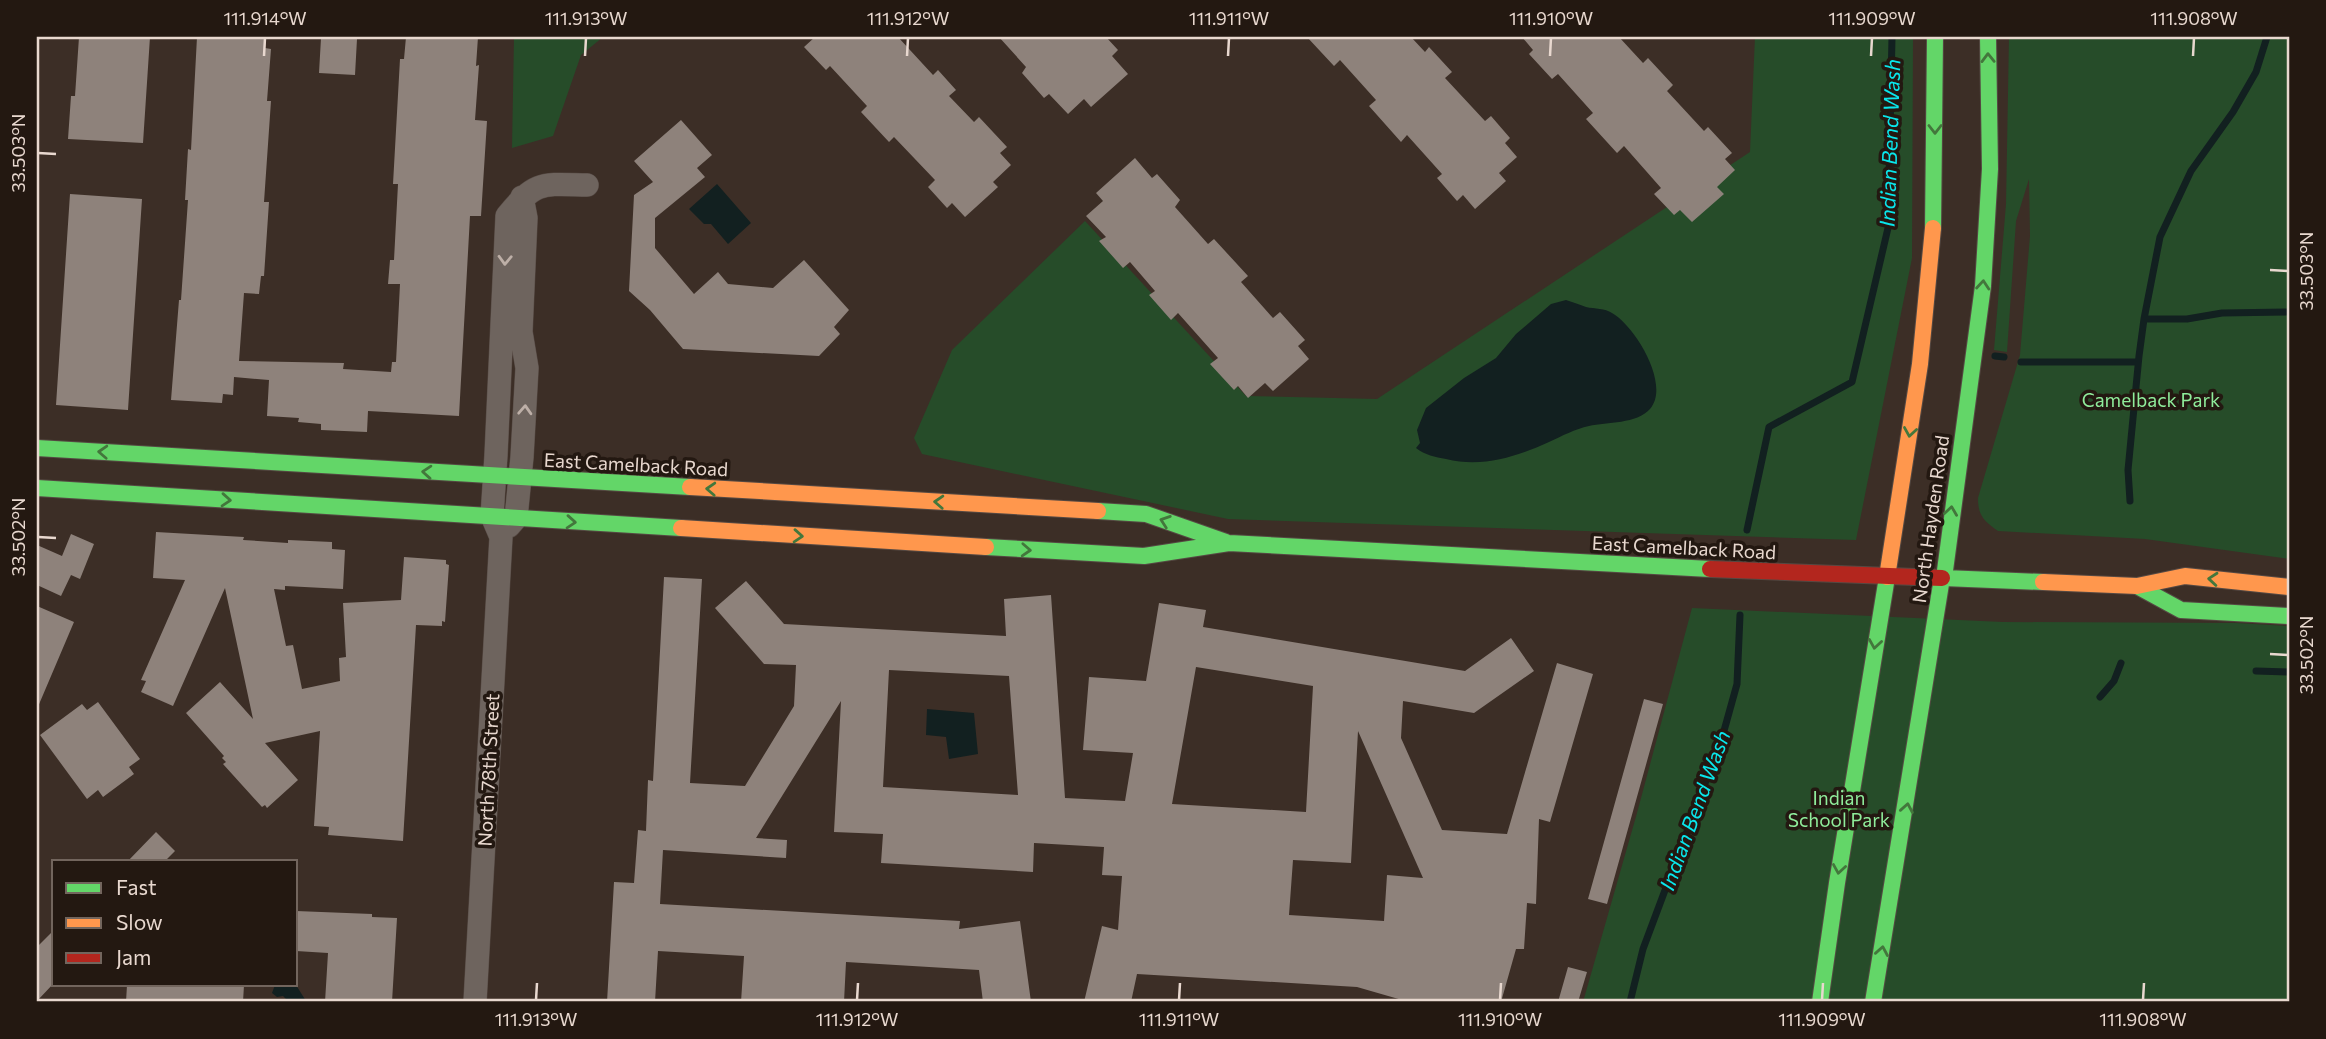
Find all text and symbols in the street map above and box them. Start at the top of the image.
text: 111.914°W [223,7,307,29]
text: 111.913°W [545,7,627,29]
text: 111.912°W [867,7,949,29]
text: 111.911°W [1189,7,1269,29]
text: 111.910°W [1509,7,1593,29]
text: 111.909°W [1828,7,1916,29]
text: 111.908°W [2150,7,2238,29]
one-way arrow [1980,52,1996,63]
water label: Indian Bend Wash [1874,59,1904,227]
text: 33.503°N [7,114,29,192]
one-way arrow [1927,125,1943,135]
text: 33.503°N [2295,232,2317,310]
one-way arrow [497,255,512,266]
one-way arrow [1975,280,1990,291]
park label: Camelback Park [2082,388,2220,411]
one-way arrow [517,404,532,415]
one-way arrow [1903,427,1918,438]
street label: North Hayden Road [1907,434,1953,604]
one-way arrow [97,444,108,459]
street label: East Camelback Road [543,448,729,480]
one-way arrow [421,465,432,480]
one-way arrow [706,482,717,497]
one-way arrow [221,492,232,507]
one-way arrow [933,495,944,510]
text: 33.502°N [7,498,29,576]
one-way arrow [1944,505,1959,516]
one-way arrow [566,514,577,529]
one-way arrow [1159,515,1171,529]
one-way arrow [793,529,804,544]
street label: East Camelback Road [1591,531,1777,563]
one-way arrow [1021,543,1032,558]
one-way arrow [2207,572,2218,587]
text: 33.502°N [2295,616,2317,694]
one-way arrow [1868,638,1883,650]
street label: North 78th Street [473,693,504,847]
water label: Indian Bend Wash [1653,727,1735,893]
park label: Indian School Park [1788,786,1890,831]
one-way arrow [1898,802,1913,814]
legend [52,860,298,986]
one-way arrow [1832,863,1847,875]
text: Fast [116,874,157,899]
text: Slow [116,909,163,934]
text: Jam [116,944,151,969]
one-way arrow [1874,945,1889,957]
text: 111.913°W [495,1008,577,1030]
text: 111.912°W [816,1008,898,1030]
text: 111.911°W [1139,1008,1219,1030]
text: 111.910°W [1458,1008,1542,1030]
text: 111.909°W [1778,1008,1866,1030]
text: 111.908°W [2099,1008,2187,1030]

